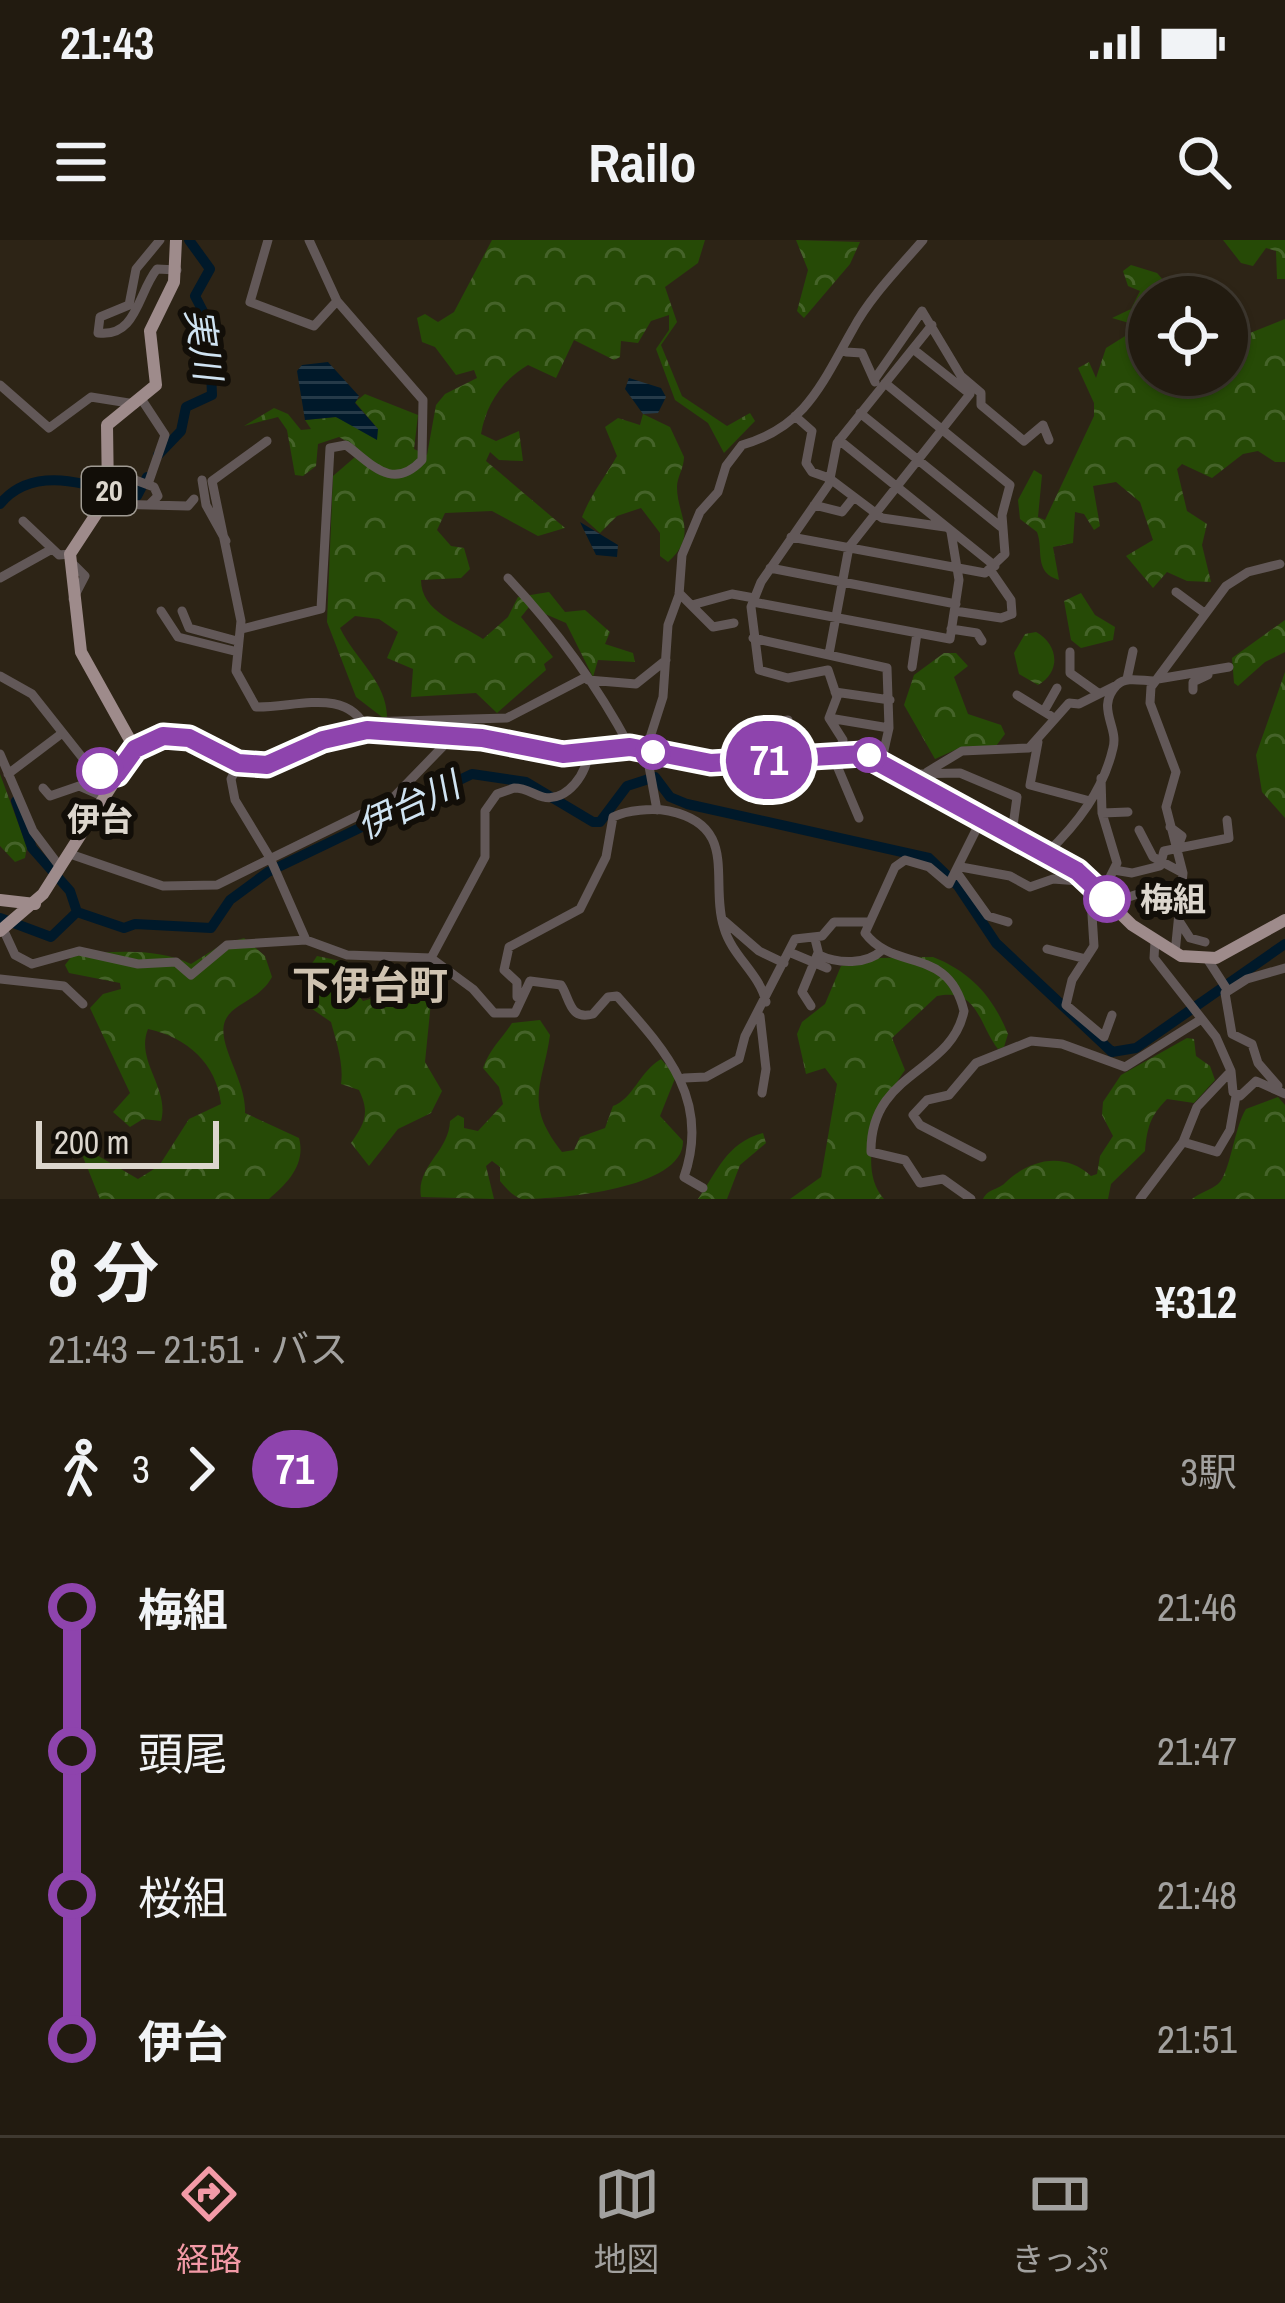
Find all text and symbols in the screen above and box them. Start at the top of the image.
text: 21:43 [60,12,154,73]
text: Railo [588,126,697,199]
icon: menu [48,129,114,195]
icon: search [1171,129,1237,195]
map controls [1128,276,1248,396]
button: locate [1128,276,1248,396]
water label: 実川 [175,305,233,387]
road number: 20 [82,467,136,515]
line badge: 71 [715,721,823,799]
text: 71 [750,732,788,788]
unlabelled marker [637,736,669,768]
unlabelled marker [853,739,885,771]
marker: 伊台 [78,749,122,793]
water label: 伊台川 [349,759,471,850]
place label: 伊台 [67,797,133,841]
marker: 梅組 [1085,877,1129,921]
place label: 梅組 [1140,877,1206,921]
district label: 下伊台町 [292,959,448,1011]
scale bar [36,1115,219,1168]
text: 200 m [54,1120,129,1164]
text: 8 分 [48,1228,159,1317]
text: ¥312 [1155,1271,1237,1332]
text: 21:43 – 21:51 · バス [48,1323,348,1375]
icon: walk [48,1436,114,1502]
icon: forward [168,1436,234,1502]
text: 71 [276,1441,314,1497]
text: 3 [132,1443,150,1495]
text: 3駅 [1180,1446,1237,1498]
text: 梅組 [138,1579,228,1640]
text: 21:46 [1157,1581,1237,1633]
text: 頭尾 [138,1723,228,1784]
text: 21:47 [1157,1725,1237,1777]
text: 桜組 [138,1867,228,1928]
text: 21:48 [1157,1869,1237,1921]
text: 伊台 [138,2011,228,2072]
text: 21:51 [1157,2013,1237,2065]
tab: 経路 [176,2161,242,2281]
tab: 地図 [594,2161,660,2281]
tab: きっぷ [1011,2161,1109,2281]

